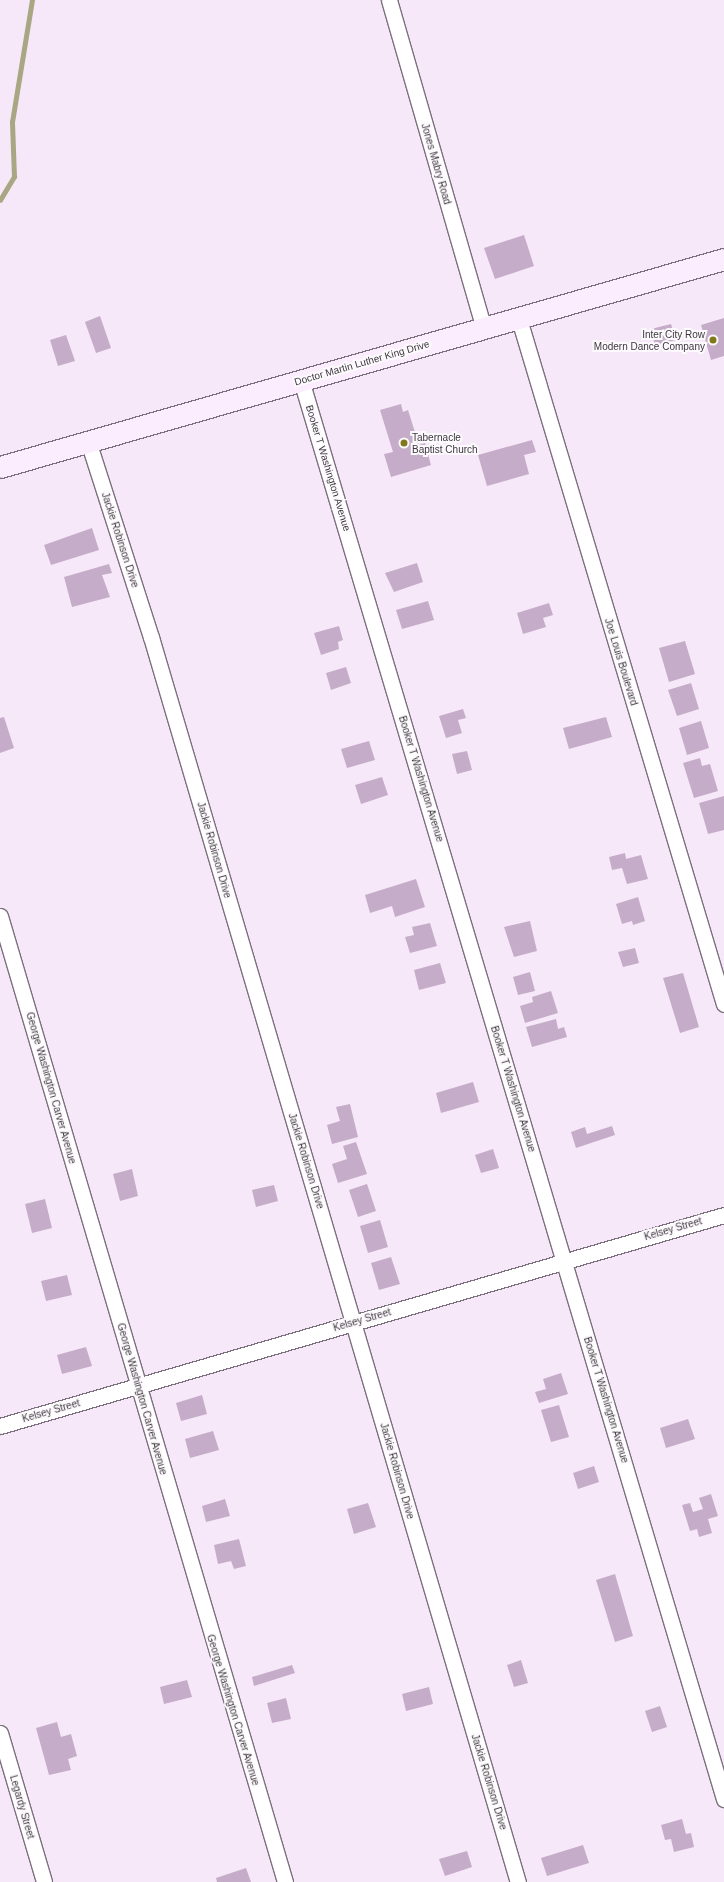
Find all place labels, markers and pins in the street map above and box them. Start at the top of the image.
place label: Inter City Row Modern Dance Company [594,328,705,352]
marker: Inter City Row Modern Dance Company [708,335,718,345]
place label: Tabernacle Baptist Church [412,431,478,454]
marker: Tabernacle Baptist Church [399,438,409,448]

